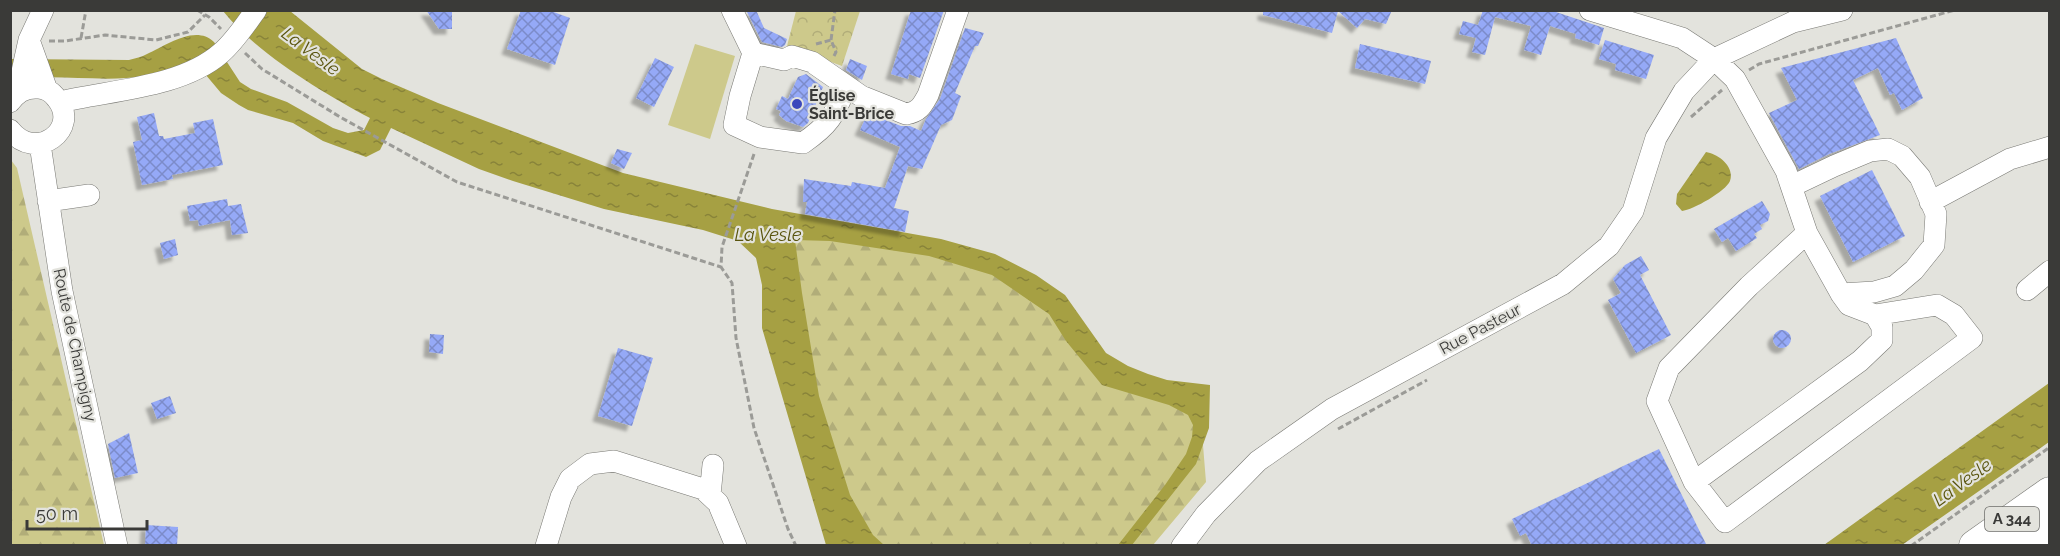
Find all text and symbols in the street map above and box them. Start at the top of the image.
water label: La Vesle [278,22,344,80]
place label: Église Saint-Brice [809,85,895,123]
marker: Église Saint-Brice [790,97,804,111]
water label: La Vesle [734,224,802,245]
street label: Route de Champigny [49,267,101,424]
street label: Rue Pasteur [1436,299,1524,358]
water label: La Vesle [1929,454,1996,510]
scale bar [27,493,147,531]
text: 50 m [36,503,78,524]
road number: A 344 [1985,507,2039,531]

